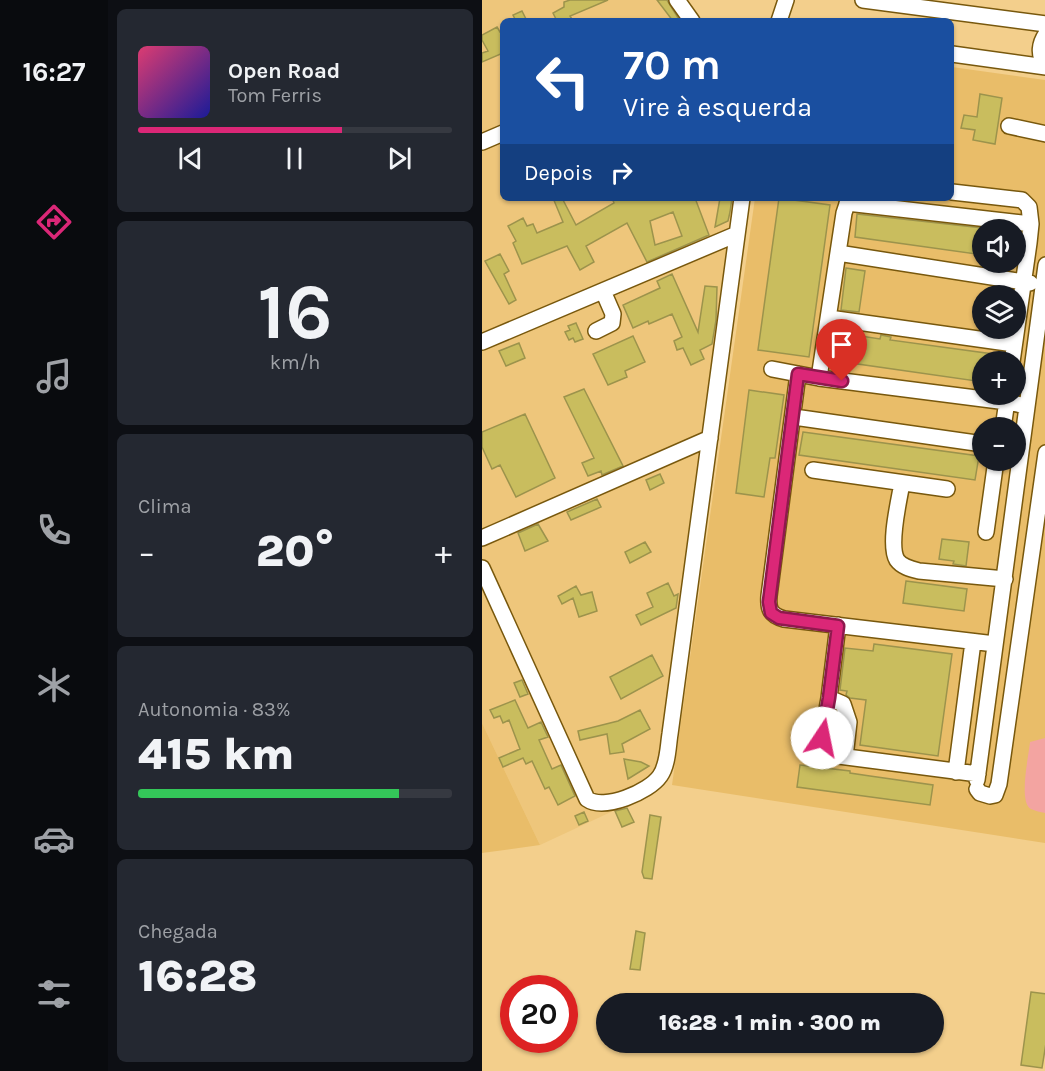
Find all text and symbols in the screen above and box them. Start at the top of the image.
text: 70 m [623,40,721,90]
icon: left [524,42,602,120]
text: 16:27 [22,56,86,88]
text: Open Road [228,58,340,84]
text: Tom Ferris [228,84,322,107]
text: Vire à esquerda [623,91,812,123]
icon: previous [174,142,207,175]
icon: pause [278,142,311,175]
icon: next [383,142,416,175]
icon: right [605,156,638,189]
text: Depois [524,160,593,186]
icon: directions [33,201,75,243]
map controls [972,219,1026,471]
button: sound [972,219,1026,273]
text: 16 [257,266,333,358]
button: layers [972,285,1026,339]
pin [816,319,867,381]
icon: arrive [825,328,858,361]
text: km/h [270,351,320,374]
button: + [972,351,1026,405]
icon: music [33,355,75,397]
button: − [972,417,1026,471]
text: Clima [138,495,192,518]
icon: phone [33,509,75,551]
text: 20° [256,525,334,577]
text: − [138,533,155,571]
text: + [435,533,452,571]
icon: climate [33,664,75,706]
text: Autonomia · 83% [138,698,290,721]
position arrow [790,706,854,770]
text: 415 km [138,728,294,780]
icon: car [33,818,75,860]
text: Chegada [138,920,218,943]
text: 16:28 [138,950,257,1002]
icon: filters [33,973,75,1015]
speed limit sign: 20 [500,975,578,1053]
text: 16:28 · 1 min · 300 m [659,1010,881,1036]

